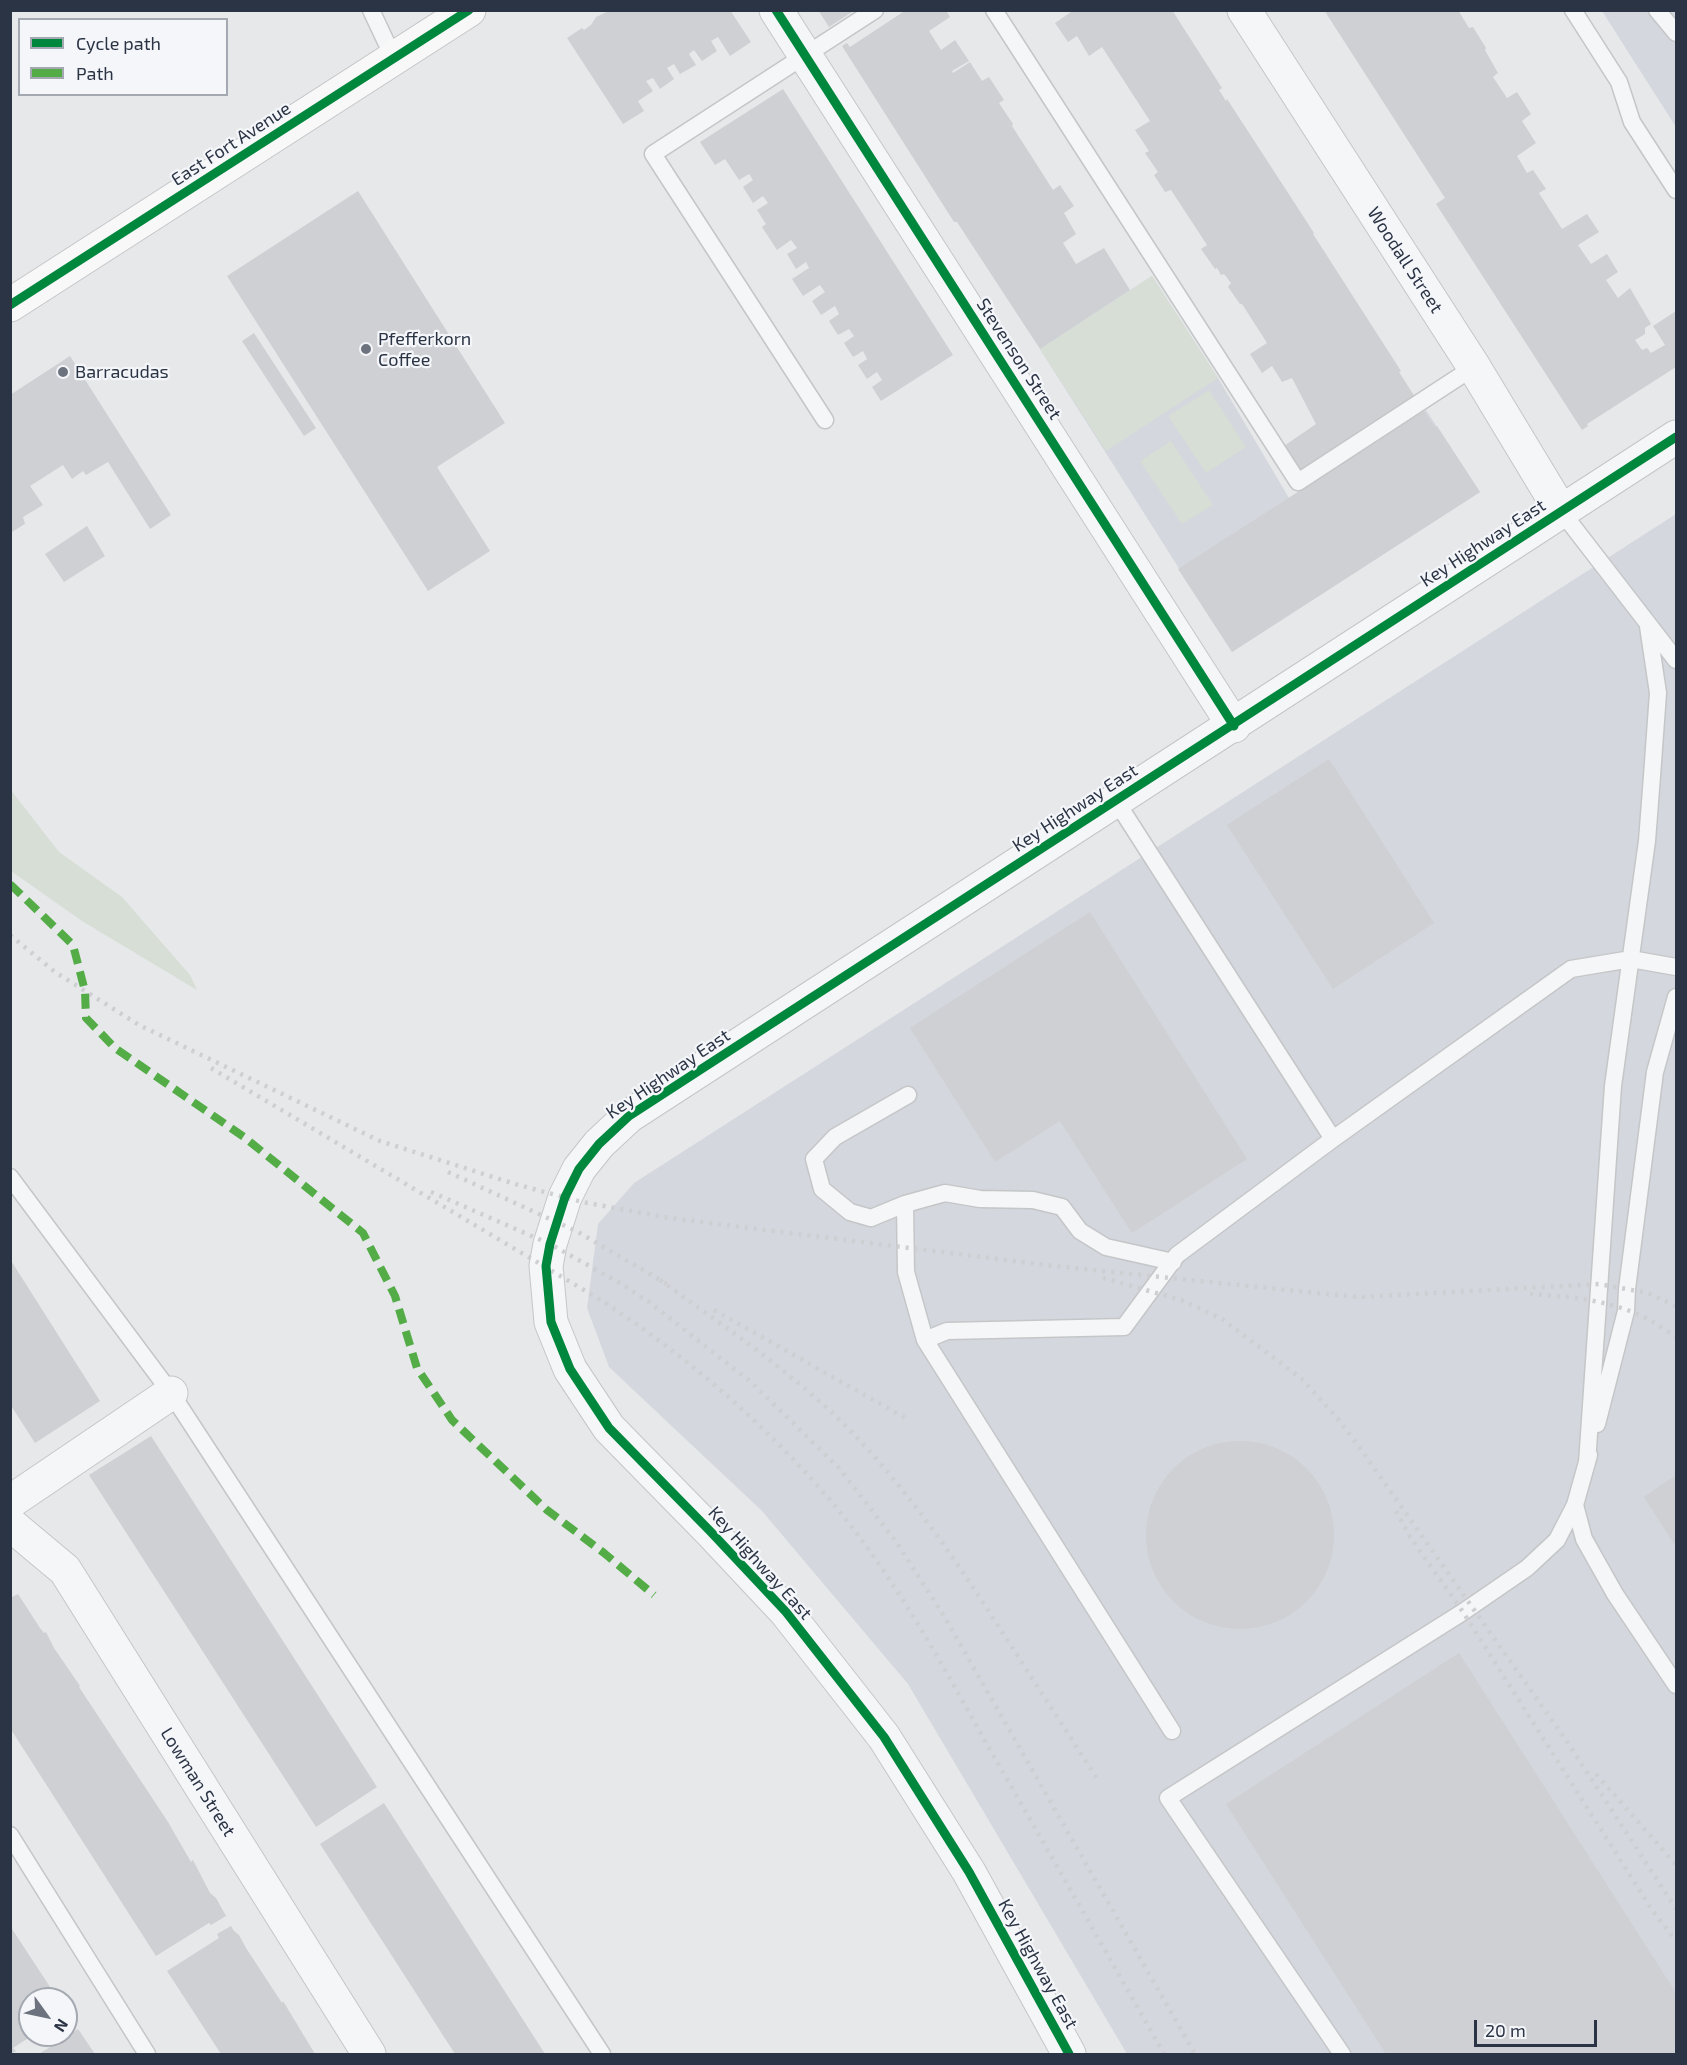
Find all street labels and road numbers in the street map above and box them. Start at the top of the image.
street label: East Fort Avenue [167,97,295,191]
street label: Woodall Street [1363,203,1447,317]
street label: Stevenson Street [972,294,1066,424]
street label: Key Highway East [1416,495,1550,591]
street label: Key Highway East [1008,760,1142,856]
street label: Key Highway East [602,1025,734,1123]
street label: Key Highway East [704,1502,816,1624]
street label: Lowman Street [156,1724,240,1840]
street label: Key Highway East [993,1895,1083,2033]

